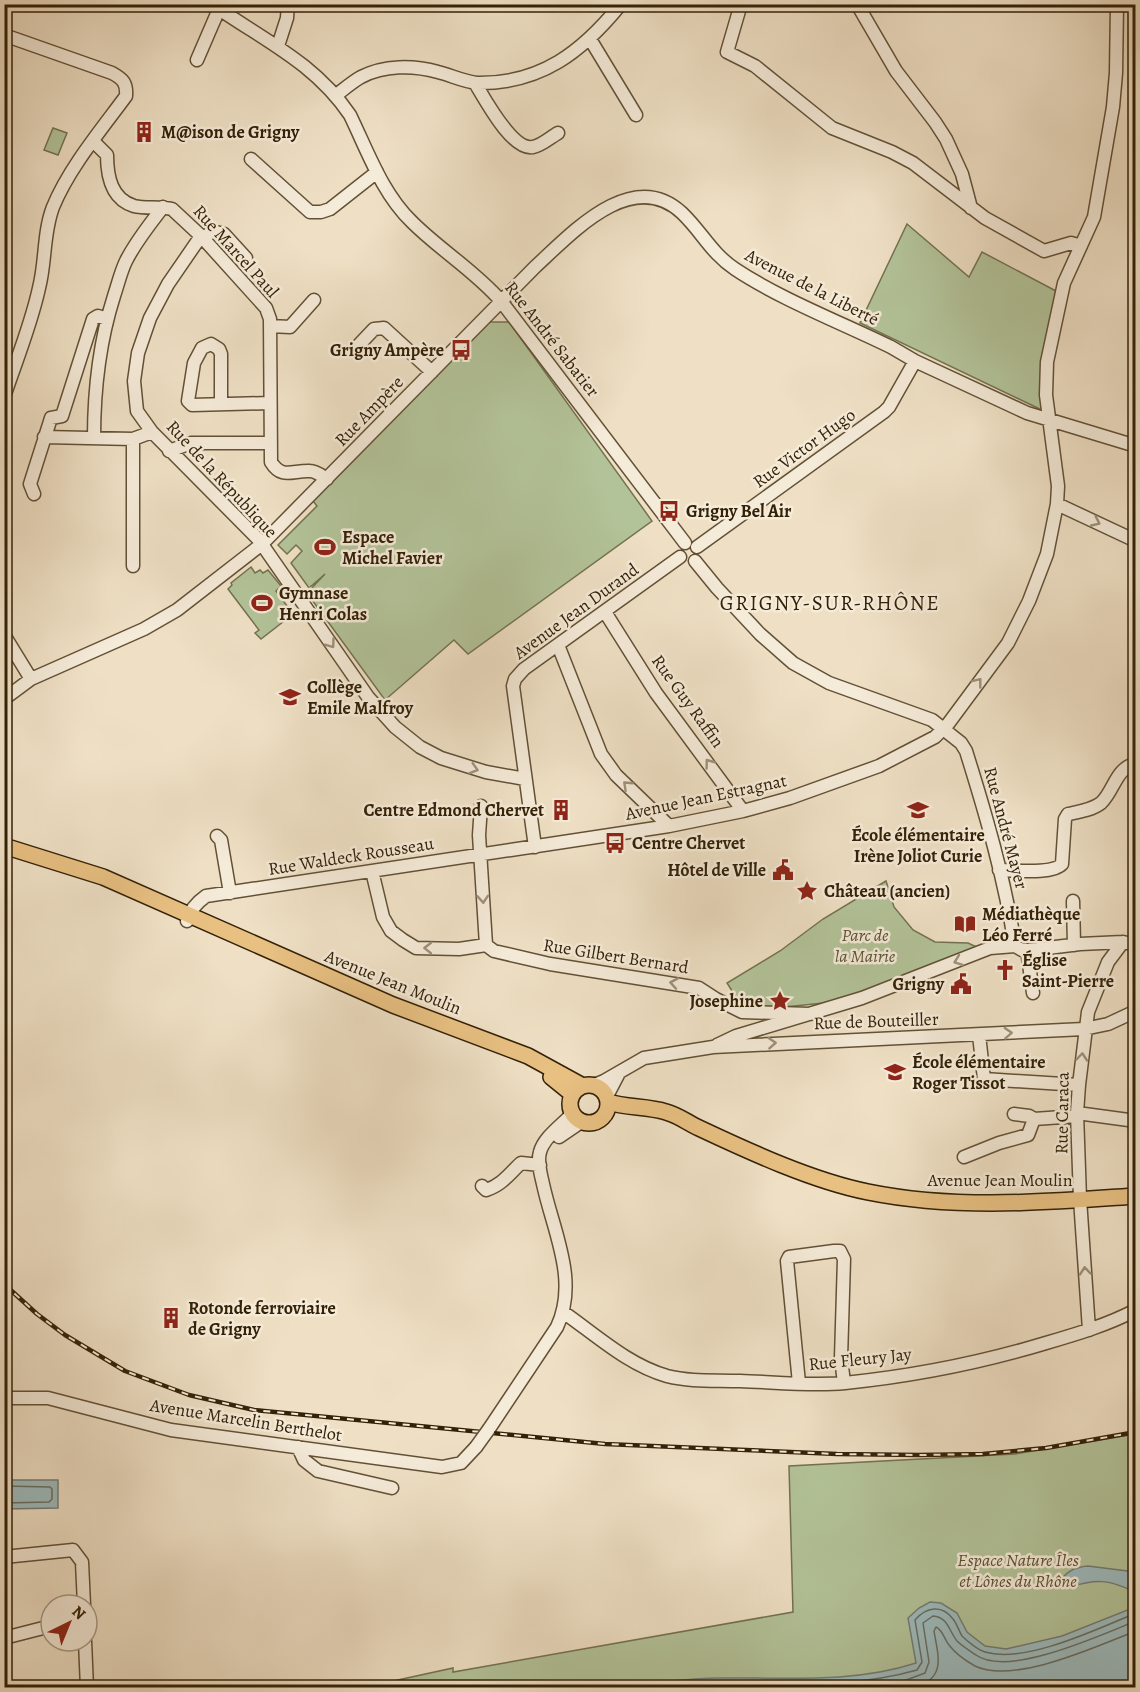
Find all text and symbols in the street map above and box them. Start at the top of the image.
building icon: M@ison de Grigny [132,120,156,144]
place label: M@ison de Grigny [161,120,300,144]
street label: Rue Marcel Paul [188,199,285,303]
street label: Avenue de la Liberté [740,242,883,331]
street label: Rue André Sabatier [499,276,605,402]
place label: Grigny Ampère [330,338,444,362]
bus stop icon: Grigny Ampère [449,338,473,362]
street label: Rue Ampère [329,371,409,451]
street label: Rue Victor Hugo [748,403,860,493]
street label: Rue de la République [161,415,283,543]
bus stop icon: Grigny Bel Air [657,499,681,523]
place label: Grigny Bel Air [686,499,792,523]
one-way arrow [1090,515,1101,527]
place label: Espace Michel Favier [342,525,443,570]
sports icon: Espace Michel Favier [313,535,337,559]
street label: Avenue Jean Durand [508,557,644,665]
place label: Gymnase Henri Colas [279,581,367,626]
district label: GRIGNY-SUR-RHÔNE [720,589,940,617]
sports icon: Gymnase Henri Colas [250,591,274,615]
one-way arrow [324,638,335,649]
street label: Rue Guy Raffin [646,650,730,753]
place label: Collège Emile Malfroy [307,675,414,720]
one-way arrow [971,677,982,688]
school or university icon: Collège Emile Malfroy [278,685,302,709]
one-way arrow [705,758,716,769]
one-way arrow [468,761,479,774]
street label: Rue André Mayer [978,764,1034,892]
street label: Avenue Jean Estragnat [622,768,789,826]
one-way arrow [623,781,634,792]
place label: Centre Edmond Chervet [363,798,544,822]
building icon: Centre Edmond Chervet [549,798,573,822]
school or university icon: École élémentaire Irène Joliot Curie [906,798,930,822]
place label: École élémentaire Irène Joliot Curie [851,823,985,868]
street label: Rue Waldeck Rousseau [266,831,436,881]
bus stop icon: Centre Chervet [603,831,627,855]
place label: Centre Chervet [632,831,745,855]
place label: Hôtel de Ville [667,858,766,882]
public building icon: Hôtel de Ville [771,858,795,882]
place icon: Château (ancien) [795,879,819,903]
place label: Château (ancien) [824,879,950,903]
one-way arrow [476,895,489,904]
place label: Médiathèque Léo Ferré [982,902,1080,947]
library icon: Médiathèque Léo Ferré [953,912,977,936]
park label: Parc de la Mairie [835,923,896,968]
street label: Rue Gilbert Bernard [542,933,691,979]
one-way arrow [424,942,433,955]
street label: Avenue Jean Moulin [320,943,465,1020]
place label: Église Saint-Pierre [1022,948,1114,993]
one-way arrow [954,953,964,966]
church icon: Église Saint-Pierre [993,958,1017,982]
place label: Grigny [893,972,945,996]
public building icon: Grigny [949,972,973,996]
one-way arrow [669,977,679,990]
place label: Josephine [690,989,763,1013]
place icon: Josephine [768,989,792,1013]
street label: Rue de Bouteiller [813,1007,939,1035]
one-way arrow [1004,1026,1013,1039]
one-way arrow [767,1037,776,1050]
place label: École élémentaire Roger Tissot [912,1050,1046,1095]
one-way arrow [1075,1053,1088,1062]
school or university icon: École élémentaire Roger Tissot [883,1060,907,1084]
street label: Rue Caraca [1049,1071,1075,1154]
street label: Avenue Jean Moulin [926,1168,1073,1192]
one-way arrow [1079,1267,1092,1276]
place label: Rotonde ferroviaire de Grigny [188,1296,336,1341]
building icon: Rotonde ferroviaire de Grigny [159,1306,183,1330]
street label: Rue Fleury Jay [807,1342,914,1376]
street label: Avenue Marcelin Berthelot [147,1393,344,1447]
park label: Espace Nature Îles et Lônes du Rhône [957,1548,1079,1593]
north arrow [39,1593,99,1653]
text: N [67,1601,91,1625]

